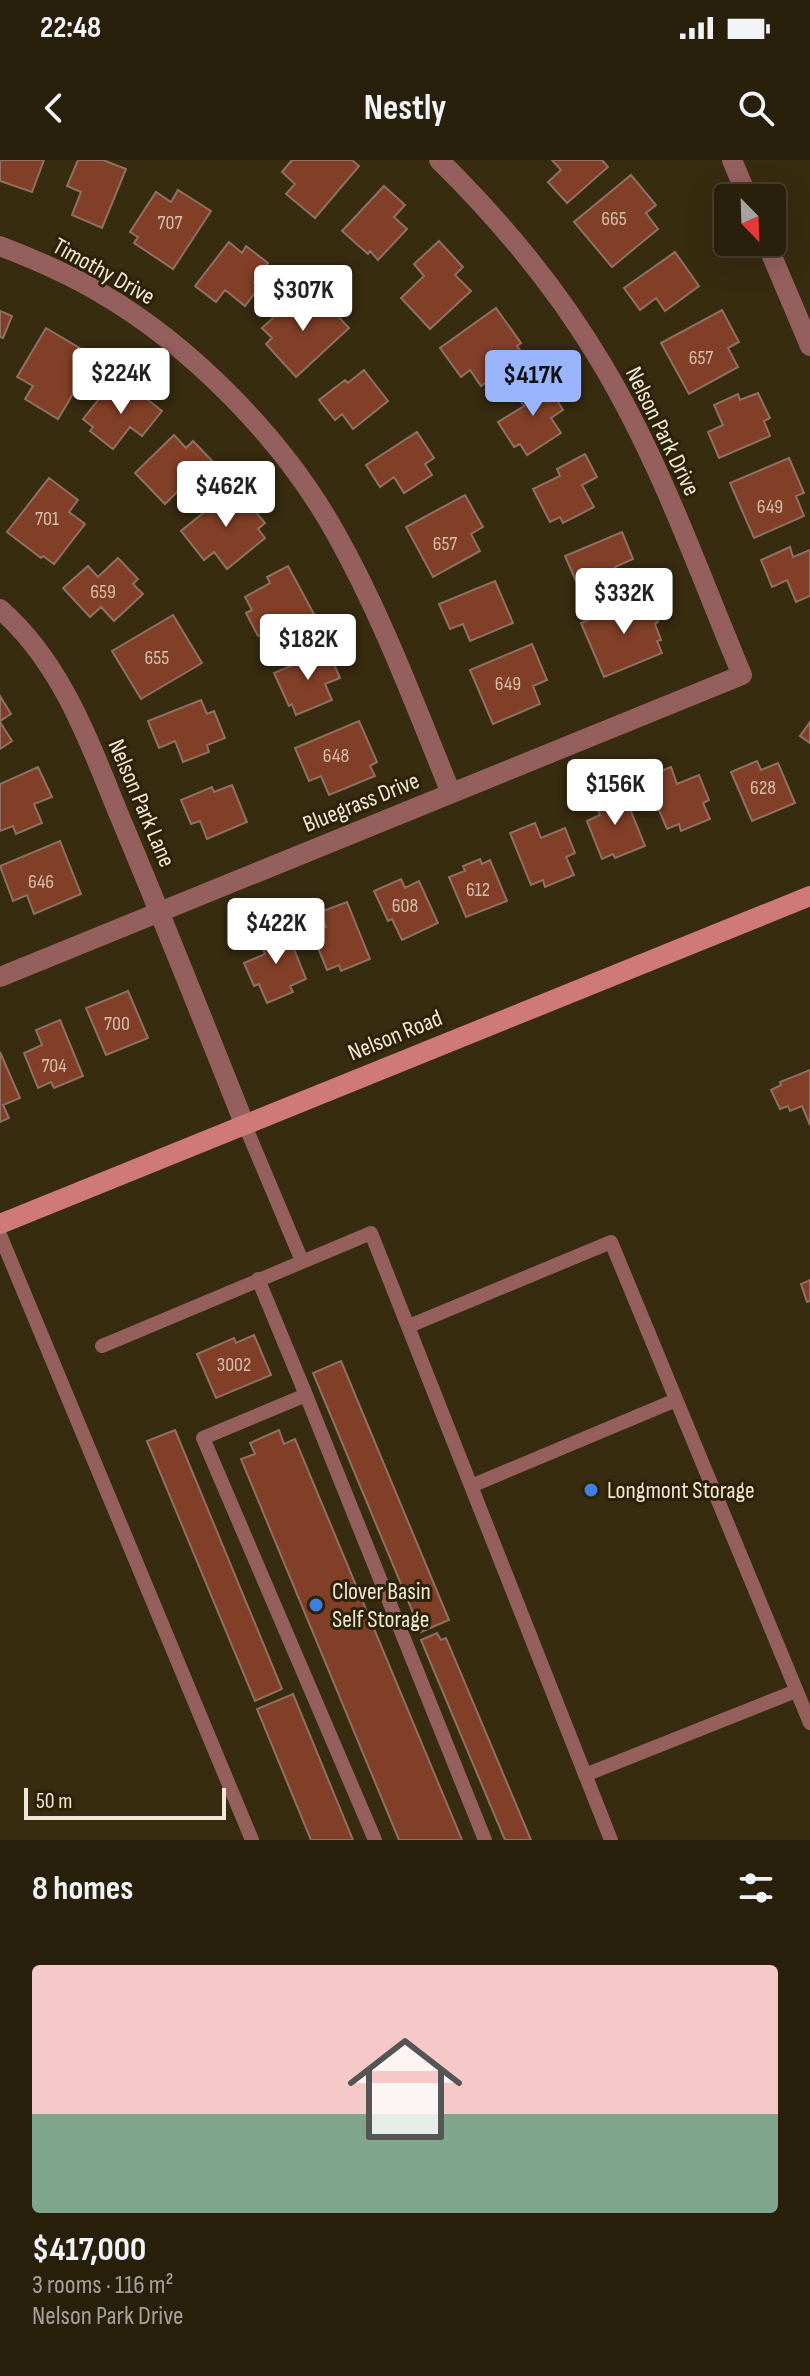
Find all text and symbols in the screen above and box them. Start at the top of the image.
text: 22:48 [40,10,101,46]
icon: back [32,86,76,130]
icon: search [734,86,778,130]
text: Nestly [364,87,446,130]
north arrow [714,184,786,256]
map controls [714,184,786,256]
house number: 665 [601,207,627,231]
house number: 707 [158,211,182,235]
street label: Timothy Drive [48,232,160,311]
pin: $307K [247,265,359,333]
text: $307K [272,275,334,306]
house number: 657 [689,346,713,370]
pin: $224K [65,348,177,416]
pin: $417K [477,350,589,418]
text: $224K [91,358,151,389]
text: $417K [503,360,563,391]
street label: Nelson Park Drive [619,362,706,500]
pin: $462K [170,461,282,529]
text: $462K [195,471,257,502]
house number: 649 [757,495,783,519]
house number: 701 [35,507,59,531]
house number: 657 [433,532,457,556]
pin: $332K [568,568,680,636]
text: $332K [594,578,654,609]
house number: 659 [90,580,116,604]
pin: $182K [252,614,364,682]
text: $182K [278,624,338,655]
house number: 655 [145,646,169,670]
house number: 649 [495,672,521,696]
street label: Nelson Park Lane [102,735,181,871]
house number: 648 [323,744,349,768]
pin: $156K [559,759,671,827]
street label: Bluegrass Drive [299,766,424,839]
text: $156K [585,769,645,800]
house number: 628 [750,776,776,800]
house number: 646 [28,870,54,894]
house number: 612 [466,878,490,902]
house number: 608 [392,894,418,918]
pin: $422K [220,898,332,966]
text: $422K [245,908,307,939]
street label: Nelson Road [344,1003,447,1067]
house number: 700 [104,1012,130,1036]
house number: 704 [41,1054,67,1078]
house number: 3002 [217,1353,251,1377]
place label: Longmont Storage [607,1476,755,1505]
marker: Longmont Storage [582,1481,600,1499]
place label: Clover Basin Self Storage [332,1577,431,1634]
marker: Clover Basin Self Storage [307,1596,325,1614]
scale bar [24,1784,226,1820]
text: 50 m [36,1788,72,1815]
icon: filters [734,1866,778,1910]
text: 8 homes [32,1868,133,1909]
icon: home [333,2017,477,2161]
text: $417,000 [32,2229,146,2270]
text: 3 rooms · 116 m² [32,2270,174,2301]
text: Nelson Park Drive [32,2301,184,2332]

